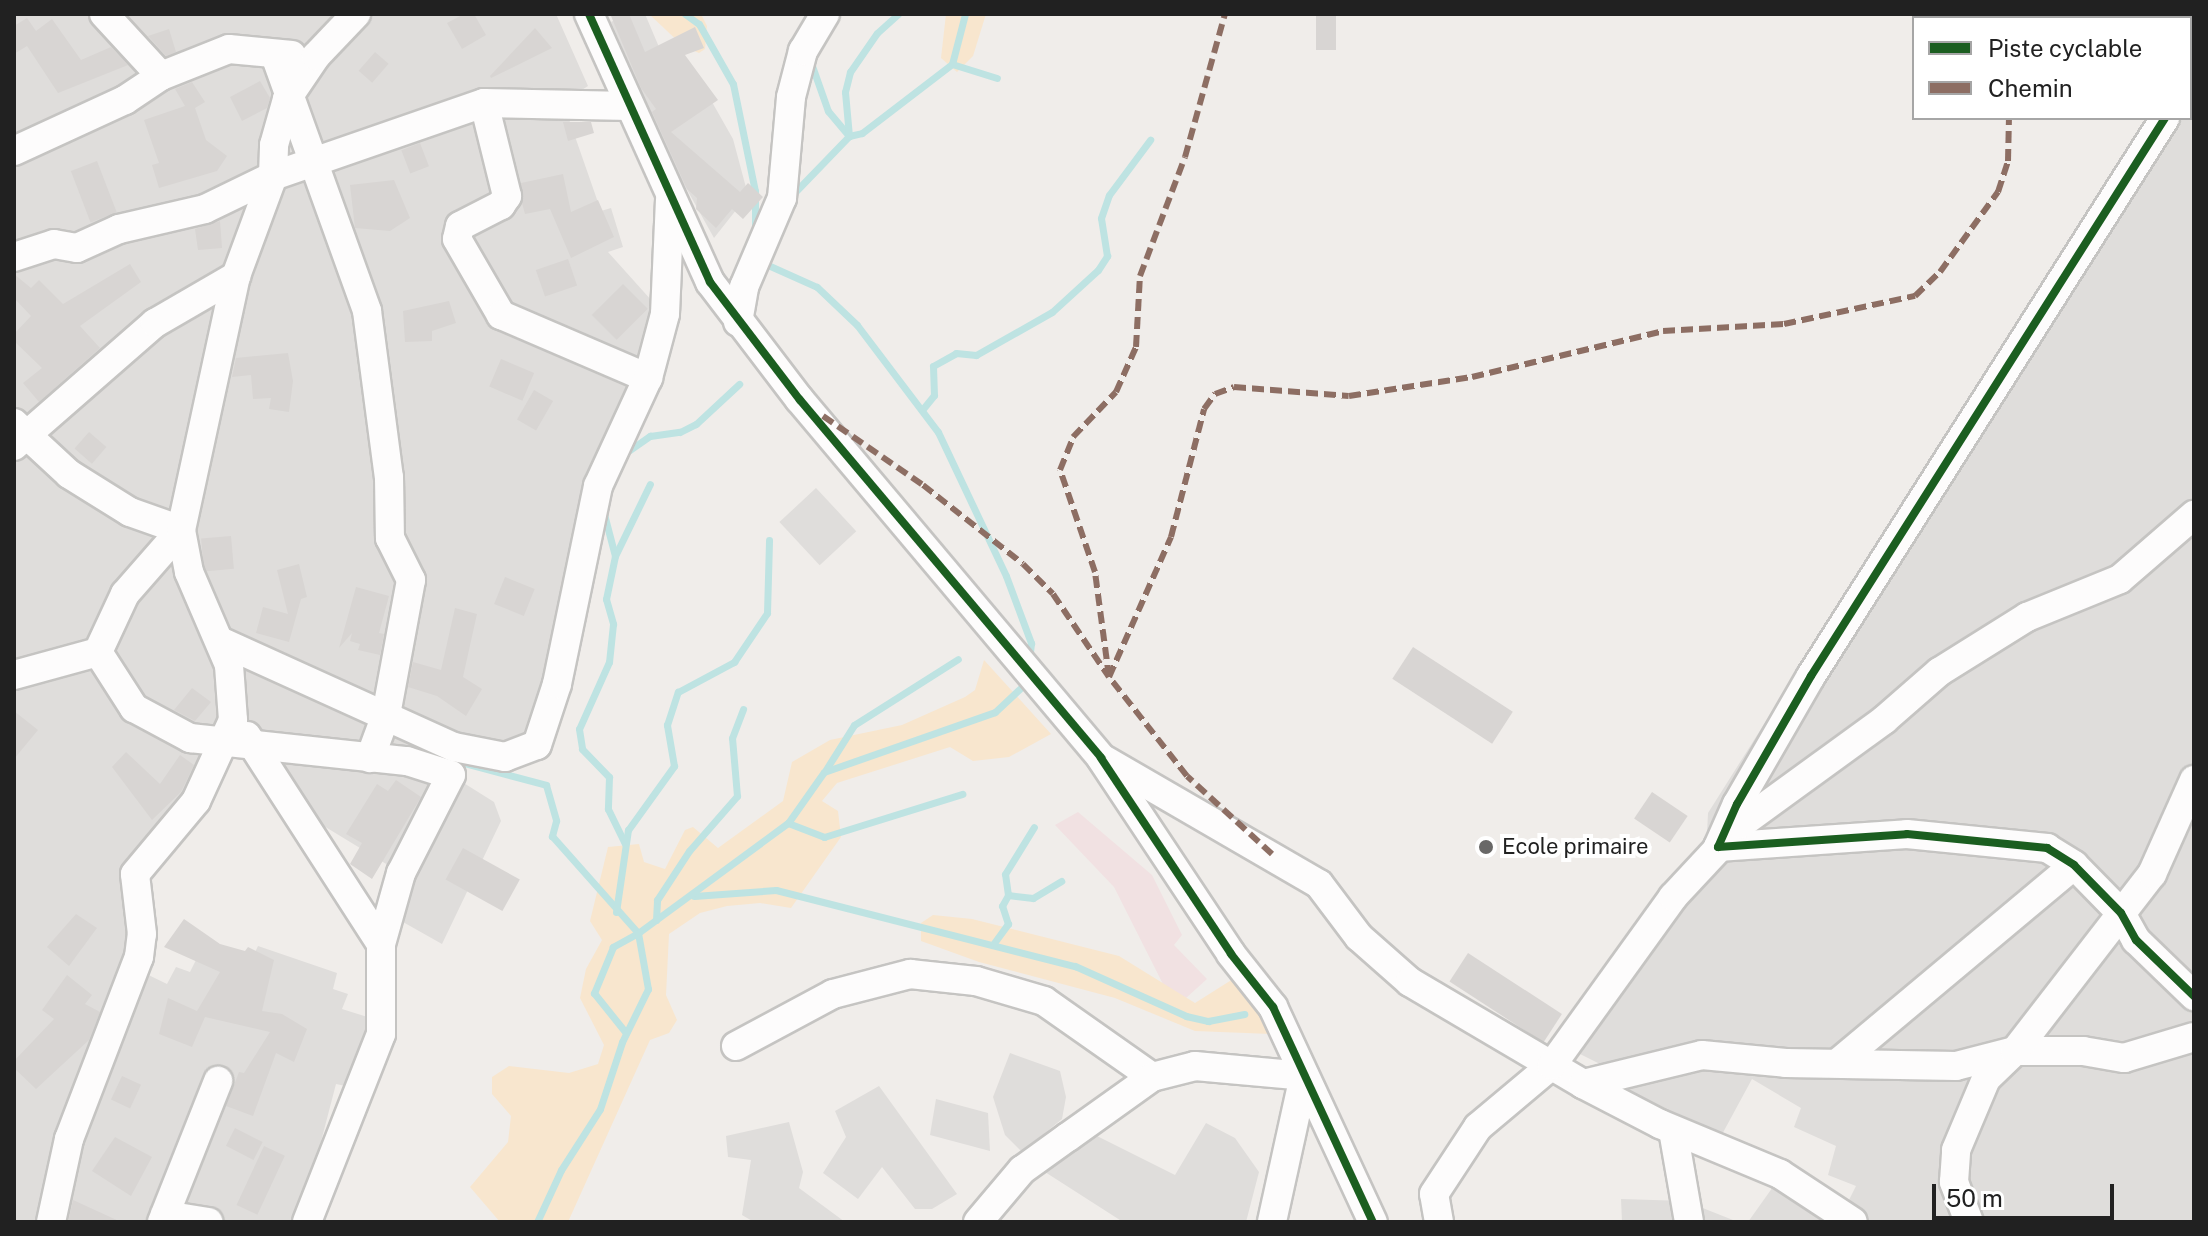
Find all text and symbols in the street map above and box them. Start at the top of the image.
legend [1912,16,2192,120]
text: Piste cyclable [1988,34,2142,62]
text: Chemin [1988,74,2073,102]
place label: Ecole primaire [1502,834,1649,860]
marker: Ecole primaire [1477,838,1495,856]
scale bar [1936,1168,2118,1218]
text: 50 m [1946,1184,2003,1212]

